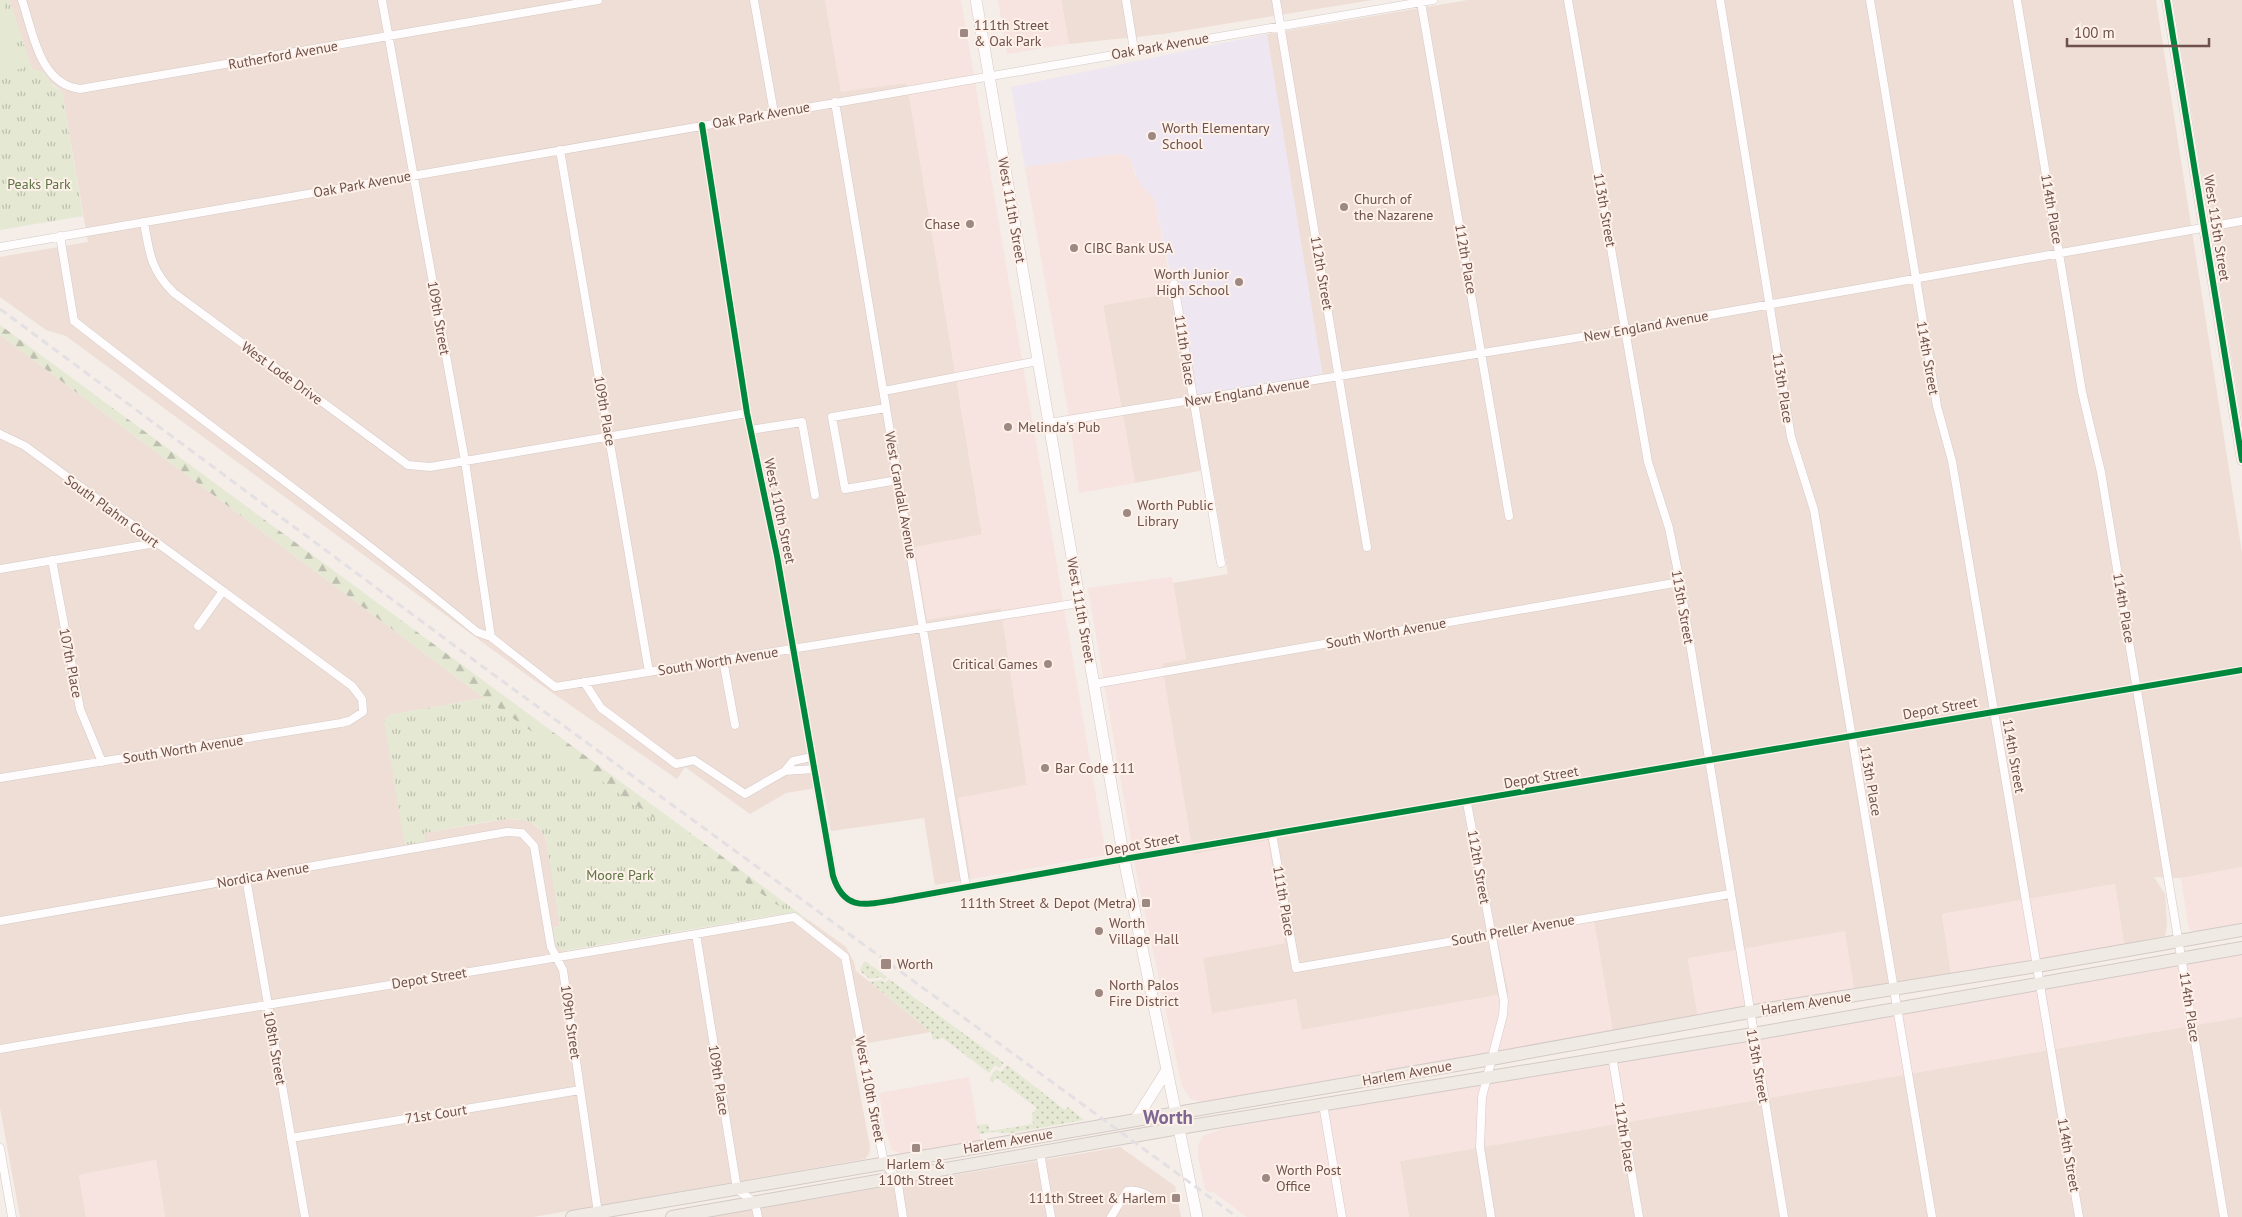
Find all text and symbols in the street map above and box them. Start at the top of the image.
scale bar [2067,15,2210,47]
place label: 111th Street & Oak Park [974,16,1049,50]
text: 100 m [2074,23,2115,42]
marker: 111th Street & Oak Park [958,27,970,39]
street label: Oak Park Avenue [1110,29,1210,63]
street label: Rutherford Avenue [227,36,339,74]
street label: Oak Park Avenue [711,98,811,132]
place label: Worth Elementary School [1162,119,1270,153]
marker: Worth Elementary School [1146,130,1158,142]
street label: West 111th Street [994,156,1030,265]
street label: Oak Park Avenue [312,167,412,201]
street label: 113th Street [1590,172,1620,249]
street label: 114th Place [2037,172,2067,246]
street label: West 115th Street [2200,174,2234,283]
park label: Peaks Park [7,175,71,193]
place label: Church of the Nazarene [1354,190,1433,224]
marker: Church of the Nazarene [1338,201,1350,213]
place label: Chase [924,215,960,233]
marker: Chase [964,218,976,230]
street label: 112th Place [1451,222,1481,296]
street label: 112th Street [1307,235,1337,312]
place label: CIBC Bank USA [1084,239,1174,257]
marker: CIBC Bank USA [1068,242,1080,254]
place label: Worth Junior High School [1154,265,1229,299]
marker: Worth Junior High School [1233,276,1245,288]
street label: 109th Street [424,280,454,357]
street label: New England Avenue [1582,306,1710,346]
street label: 111th Place [1171,314,1199,386]
street label: 114th Street [1913,320,1943,397]
street label: West Lode Drive [238,337,326,409]
street label: 113th Place [1769,352,1797,424]
street label: New England Avenue [1183,373,1311,411]
street label: 109th Place [590,374,620,448]
place label: Melinda's Pub [1018,418,1100,436]
marker: Melinda's Pub [1002,421,1014,433]
street label: West Crandall Avenue [881,430,921,560]
street label: West 110th Street [760,457,800,566]
street label: South Plahm Court [61,471,163,552]
place label: Worth Public Library [1137,496,1213,530]
marker: Worth Public Library [1121,507,1133,519]
street label: West 111th Street [1063,556,1099,665]
street label: 113th Street [1668,569,1698,646]
street label: 114th Place [2109,571,2139,645]
street label: South Worth Avenue [1325,614,1447,652]
street label: 107th Place [55,627,87,699]
street label: South Worth Avenue [657,643,779,679]
place label: Critical Games [952,655,1038,673]
marker: Critical Games [1042,658,1054,670]
street label: Depot Street [1901,693,1979,723]
street label: 114th Street [1999,718,2029,795]
street label: South Worth Avenue [122,731,244,767]
street label: 113th Place [1856,744,1886,818]
place label: Bar Code 111 [1055,759,1135,777]
marker: Bar Code 111 [1039,762,1051,774]
street label: Depot Street [1502,762,1580,792]
street label: Depot Street [1103,829,1181,859]
street label: 112th Street [1464,829,1494,906]
street label: Nordica Avenue [216,858,310,892]
street label: 111th Place [1269,864,1299,938]
park label: Moore Park [586,866,654,884]
place label: 111th Street & Depot (Metra) [960,894,1136,912]
marker: 111th Street & Depot (Metra) [1140,897,1152,909]
street label: South Preller Avenue [1450,910,1576,950]
place label: Worth Village Hall [1108,914,1179,948]
marker: Worth Village Hall [1093,925,1105,937]
place label: Worth [897,955,933,973]
marker: Worth [879,957,893,971]
street label: Depot Street [390,963,468,993]
street label: 114th Place [2176,971,2204,1043]
place label: North Palos Fire District [1109,976,1179,1010]
street label: 109th Street [557,984,585,1061]
marker: North Palos Fire District [1093,987,1105,999]
street label: Harlem Avenue [1760,987,1852,1019]
street label: 108th Street [260,1010,290,1087]
street label: 113th Street [1743,1028,1773,1105]
street label: West 110th Street [851,1035,889,1144]
street label: 109th Place [705,1044,733,1116]
street label: Harlem Avenue [1361,1056,1453,1090]
street label: 71st Court [404,1100,468,1128]
street label: 112th Place [1611,1101,1639,1173]
district label: Worth [1143,1105,1193,1129]
street label: 114th Street [2054,1117,2084,1194]
street label: Harlem Avenue [962,1124,1054,1158]
marker: Harlem & 110th Street [910,1142,922,1154]
place label: Harlem & 110th Street [879,1155,954,1189]
place label: Worth Post Office [1276,1161,1342,1195]
marker: Worth Post Office [1260,1172,1272,1184]
place label: 111th Street & Harlem [1029,1189,1166,1207]
marker: 111th Street & Harlem [1170,1192,1182,1204]

